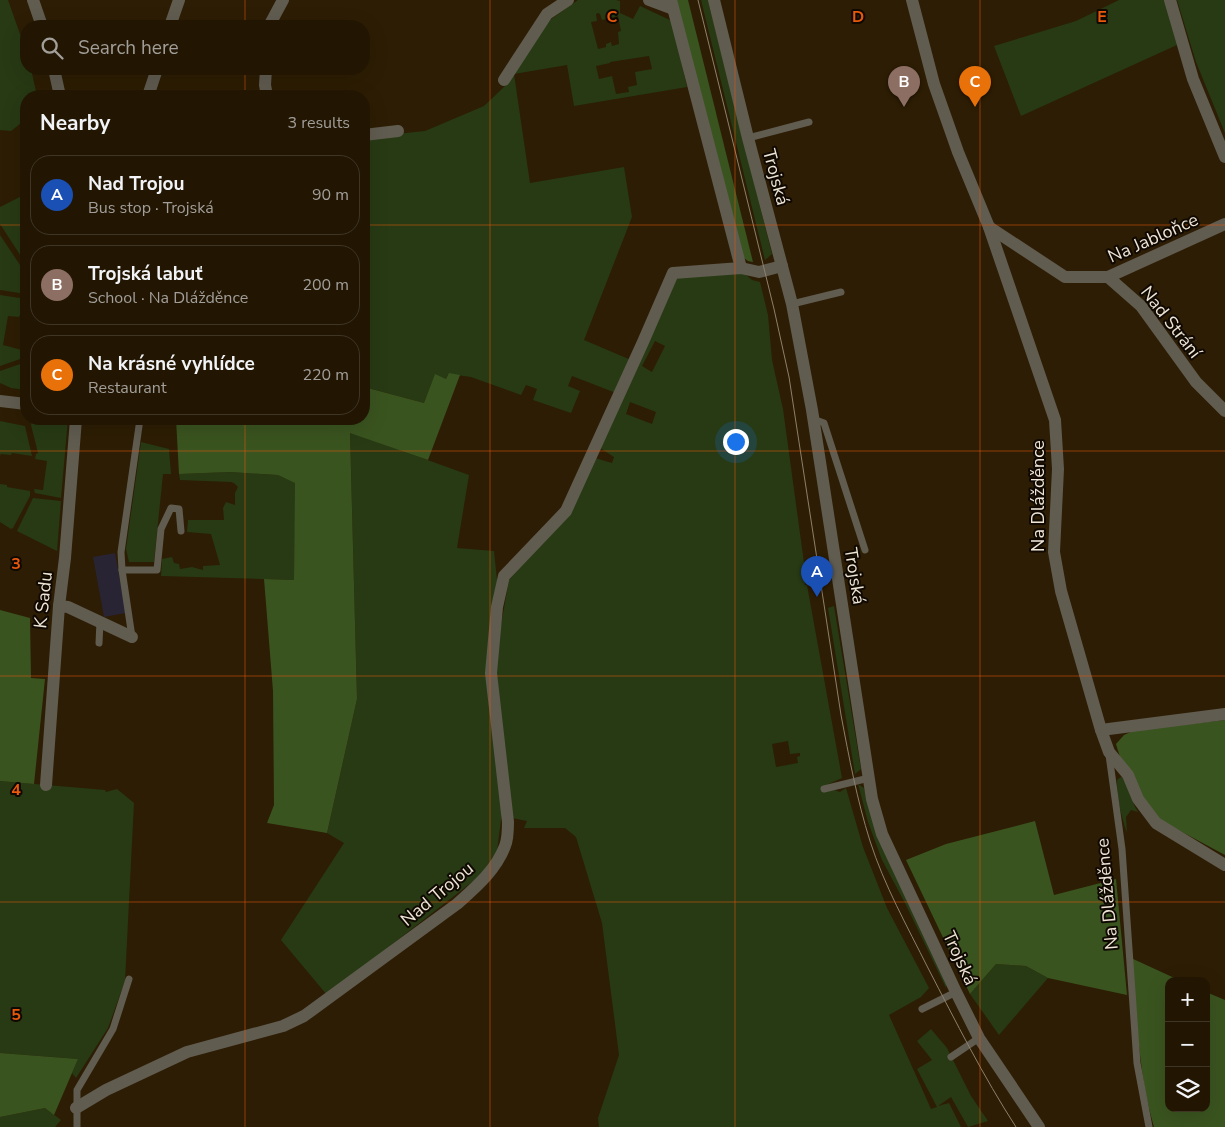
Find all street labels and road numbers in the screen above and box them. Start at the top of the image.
street label: Trojská [757,146,795,208]
street label: Na Jabloňce [1104,207,1202,269]
street label: Nad Strání [1135,281,1207,364]
street label: Na Dlážděnce [1026,440,1050,552]
street label: Trojská [839,546,871,606]
street label: K Sadu [28,570,58,630]
street label: Na Dlážděnce [1090,837,1124,951]
street label: Nad Trojou [396,856,478,932]
street label: Trojská [937,927,983,989]

